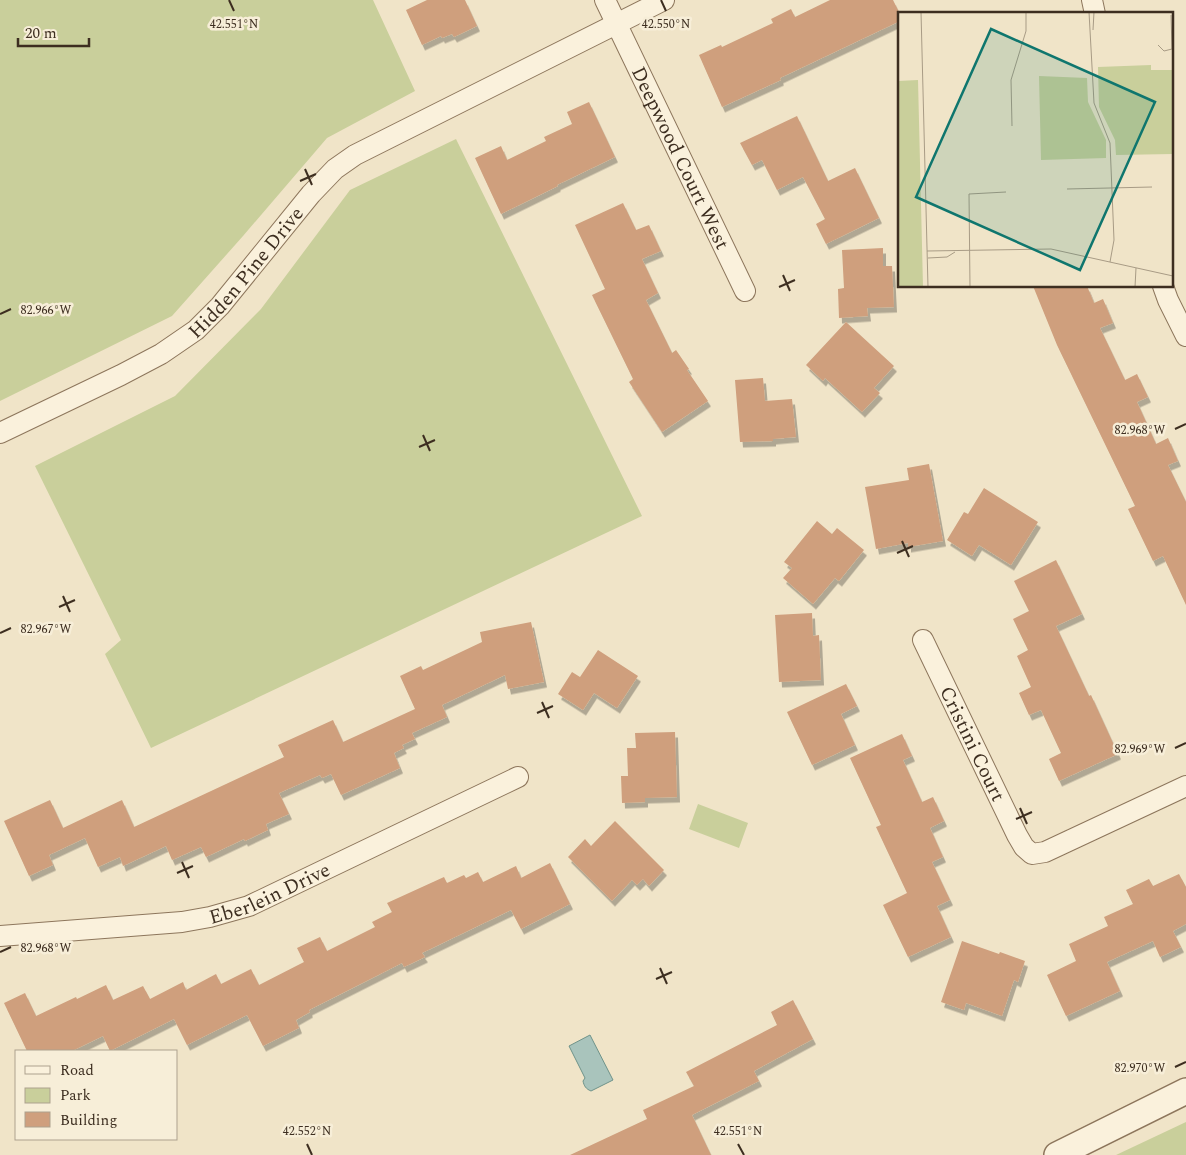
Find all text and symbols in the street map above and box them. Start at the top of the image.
inset map [898,12,1174,288]
scale bar [18,15,89,47]
text: 42.551°N [210,15,258,34]
text: 42.550°N [642,15,690,34]
text: 20 m [25,22,57,45]
street label: Deepwood Court West [623,61,737,255]
street label: Hidden Pine Drive [181,200,311,346]
text: 82.966°W [21,301,72,320]
text: 82.968°W [1115,421,1166,440]
text: 82.967°W [21,620,72,639]
street label: Cristini Court [931,681,1013,807]
text: 82.969°W [1115,740,1166,759]
street label: Eberlein Drive [205,855,335,933]
text: 82.968°W [21,939,72,958]
legend [15,1050,178,1140]
text: Road [60,1059,94,1082]
text: 82.970°W [1115,1059,1166,1078]
text: Park [60,1084,91,1107]
text: Building [60,1109,117,1132]
text: 42.552°N [283,1122,331,1141]
text: 42.551°N [714,1122,762,1141]

